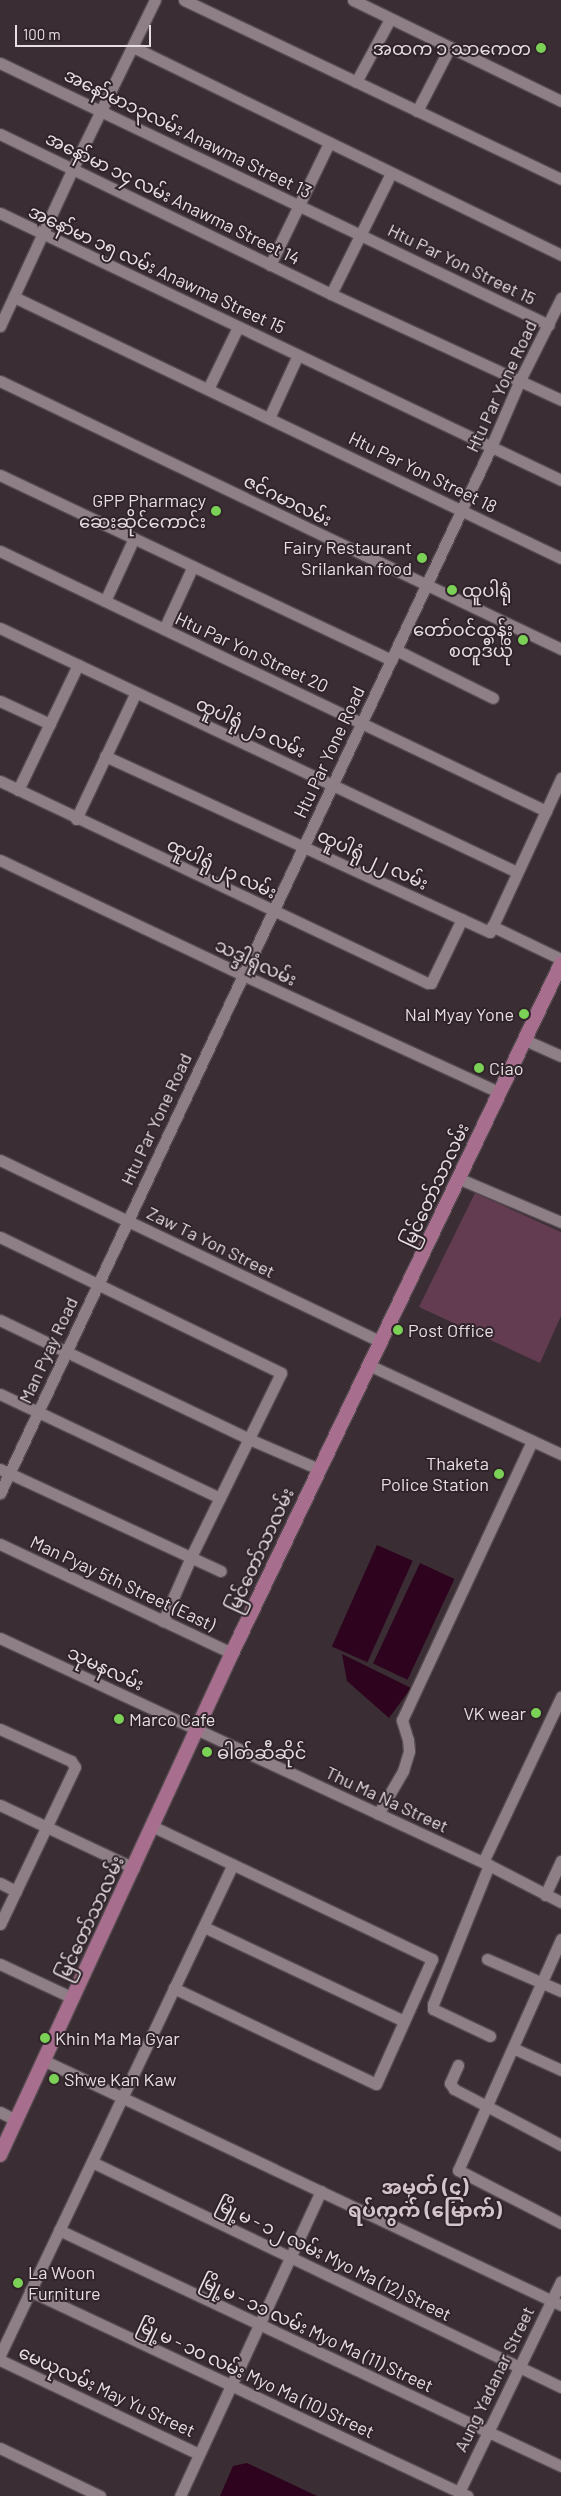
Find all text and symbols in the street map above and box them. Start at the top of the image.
scale bar [18,15,154,47]
text: 100 m [23,25,61,43]
place label: အထက ၁ သာကေတ [373,37,531,59]
marker: အထက ၁ သာကေတ [535,42,547,54]
street label: အနော်မာ၁၃လမ်း Anawma Street 13 [61,64,315,202]
street label: အနော်မာ ၁၄ လမ်း Anawma Street 14 [42,127,304,269]
street label: အနော်မာ ၁၅ လမ်း Anawma Street 15 [25,200,289,338]
street label: Htu Par Yon Street 15 [384,219,540,309]
street label: Htu Par Yone Road [461,317,541,455]
street label: Htu Par Yon Street 18 [345,427,501,517]
street label: ဇင်ဂမာလမ်း [241,469,335,531]
place label: GPP Pharmacy ဆေးဆိုင်ကောင်း [79,490,206,532]
marker: GPP Pharmacy ဆေးဆိုင်ကောင်း [210,505,222,517]
place label: Fairy Restaurant Srilankan food [283,537,412,580]
marker: Fairy Restaurant Srilankan food [416,552,428,564]
place label: ထူပါရုံ [462,579,511,601]
marker: ထူပါရုံ [446,584,458,596]
street label: Htu Par Yon Street 20 [172,607,332,697]
place label: တော်ဝင်ထွန်း စတူဒီယို [413,619,513,662]
marker: တော်ဝင်ထွန်း စတူဒီယို [517,634,529,646]
street label: Htu Par Yone Road [289,683,369,821]
street label: ထူပါရုံ ၂၁ လမ်း [193,692,309,762]
street label: ထူပါရုံ ၂၂ လမ်း [314,824,432,894]
street label: ထူပါရုံ ၂၃ လမ်း [164,833,280,903]
street label: သဒ္ဒါရုံလမ်း [212,934,300,990]
place label: Nal Myay Yone [405,1003,514,1025]
marker: Nal Myay Yone [518,1008,530,1020]
street label: Htu Par Yone Road [116,1050,196,1188]
place label: Ciao [489,1057,524,1079]
marker: Ciao [473,1062,485,1074]
street label: မြင်တော်သာလမ်း [397,1119,473,1251]
street label: Zaw Ta Yon Street [144,1202,278,1282]
street label: Man Pyay Road [14,1293,82,1407]
place label: Post Office [408,1319,494,1341]
marker: Post Office [392,1324,404,1336]
place label: Thaketa Police Station [381,1453,489,1496]
marker: Thaketa Police Station [493,1468,505,1480]
street label: မြင်တော်သာလမ်း [222,1484,298,1616]
street label: Man Pyay 5th Street (East) [27,1531,219,1635]
street label: သုမနလမ်း [65,1641,147,1695]
place label: VK wear [463,1702,526,1724]
marker: VK wear [530,1707,542,1719]
place label: Marco Cafe [129,1708,215,1730]
marker: Marco Cafe [113,1713,125,1725]
place label: ဓါတ်ဆီဆိုင် [217,1741,306,1763]
marker: ဓါတ်ဆီဆိုင် [201,1746,213,1758]
street label: Thu Ma Na Street [322,1761,452,1837]
street label: မြင်တော်သာလမ်း [52,1852,128,1984]
place label: Khin Ma Ma Gyar [55,2027,180,2049]
marker: Khin Ma Ma Gyar [39,2032,51,2044]
place label: Shwe Kan Kaw [64,2068,176,2090]
marker: Shwe Kan Kaw [48,2073,60,2085]
district label: အမှတ် (၄) ရပ်ကွက် (မြောက်) [348,2174,502,2221]
street label: မြို့မ - ၁၂ လမ်း Myo Ma (12) Street [213,2193,455,2325]
place label: La Woon Furniture [28,2262,101,2304]
street label: မြို့မ - ၁၁ လမ်း Myo Ma (11) Street [197,2269,437,2397]
marker: La Woon Furniture [12,2277,24,2289]
street label: Aung Yadanar Street [449,2303,539,2455]
street label: မြို့မ - ၁၀ လမ်း Myo Ma (10) Street [134,2314,378,2442]
street label: မေယုလမ်း May Yu Street [16,2341,198,2441]

